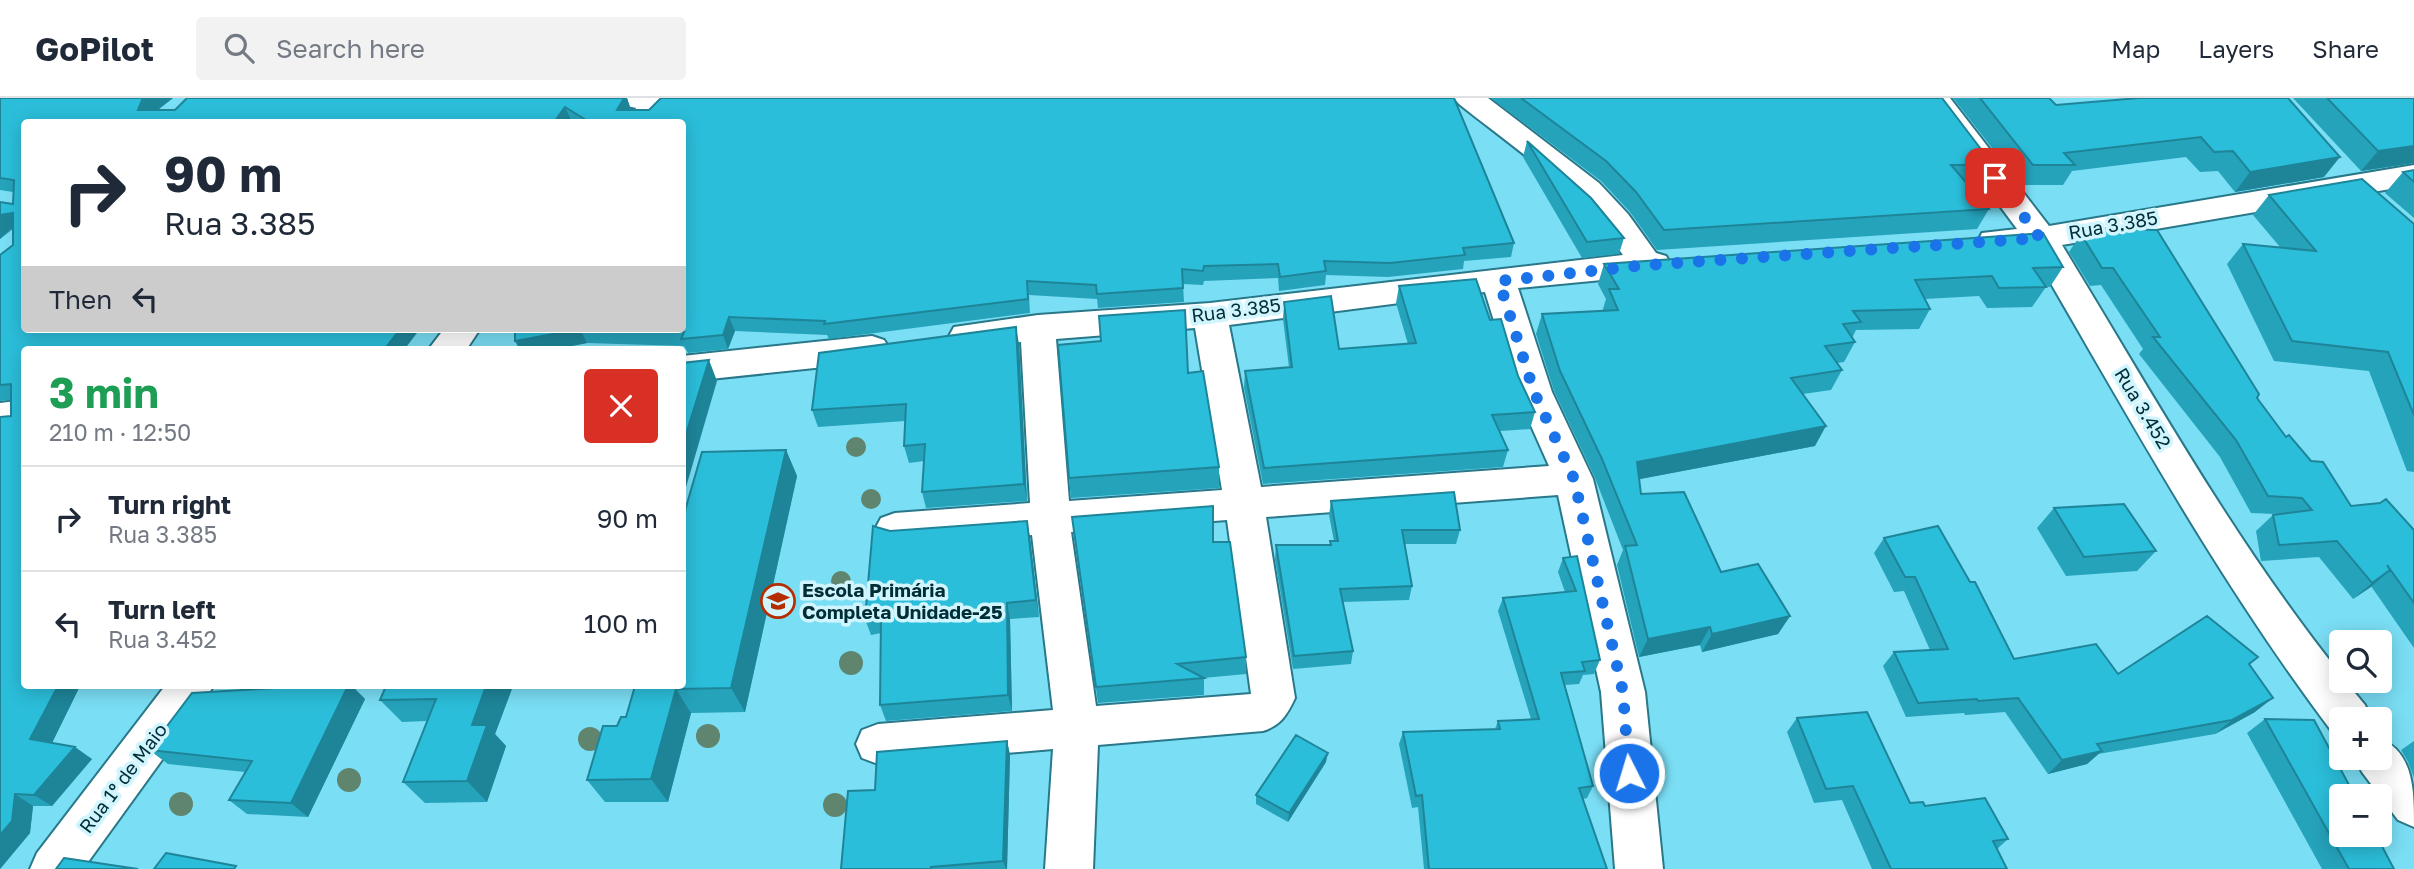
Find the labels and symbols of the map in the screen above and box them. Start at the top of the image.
pin [1965,148,2025,208]
street label: Rua 3.385 [2067,205,2159,244]
street label: Rua 3.385 [1190,293,1282,326]
street label: Rua 3.452 [2110,363,2176,452]
place label: Escola Primária Completa Unidade-25 [802,578,1003,623]
school or university icon: Escola Primária Completa Unidade-25 [759,582,797,620]
street label: Rua 1º de Maio [74,718,171,837]
position arrow [1592,736,1666,810]

